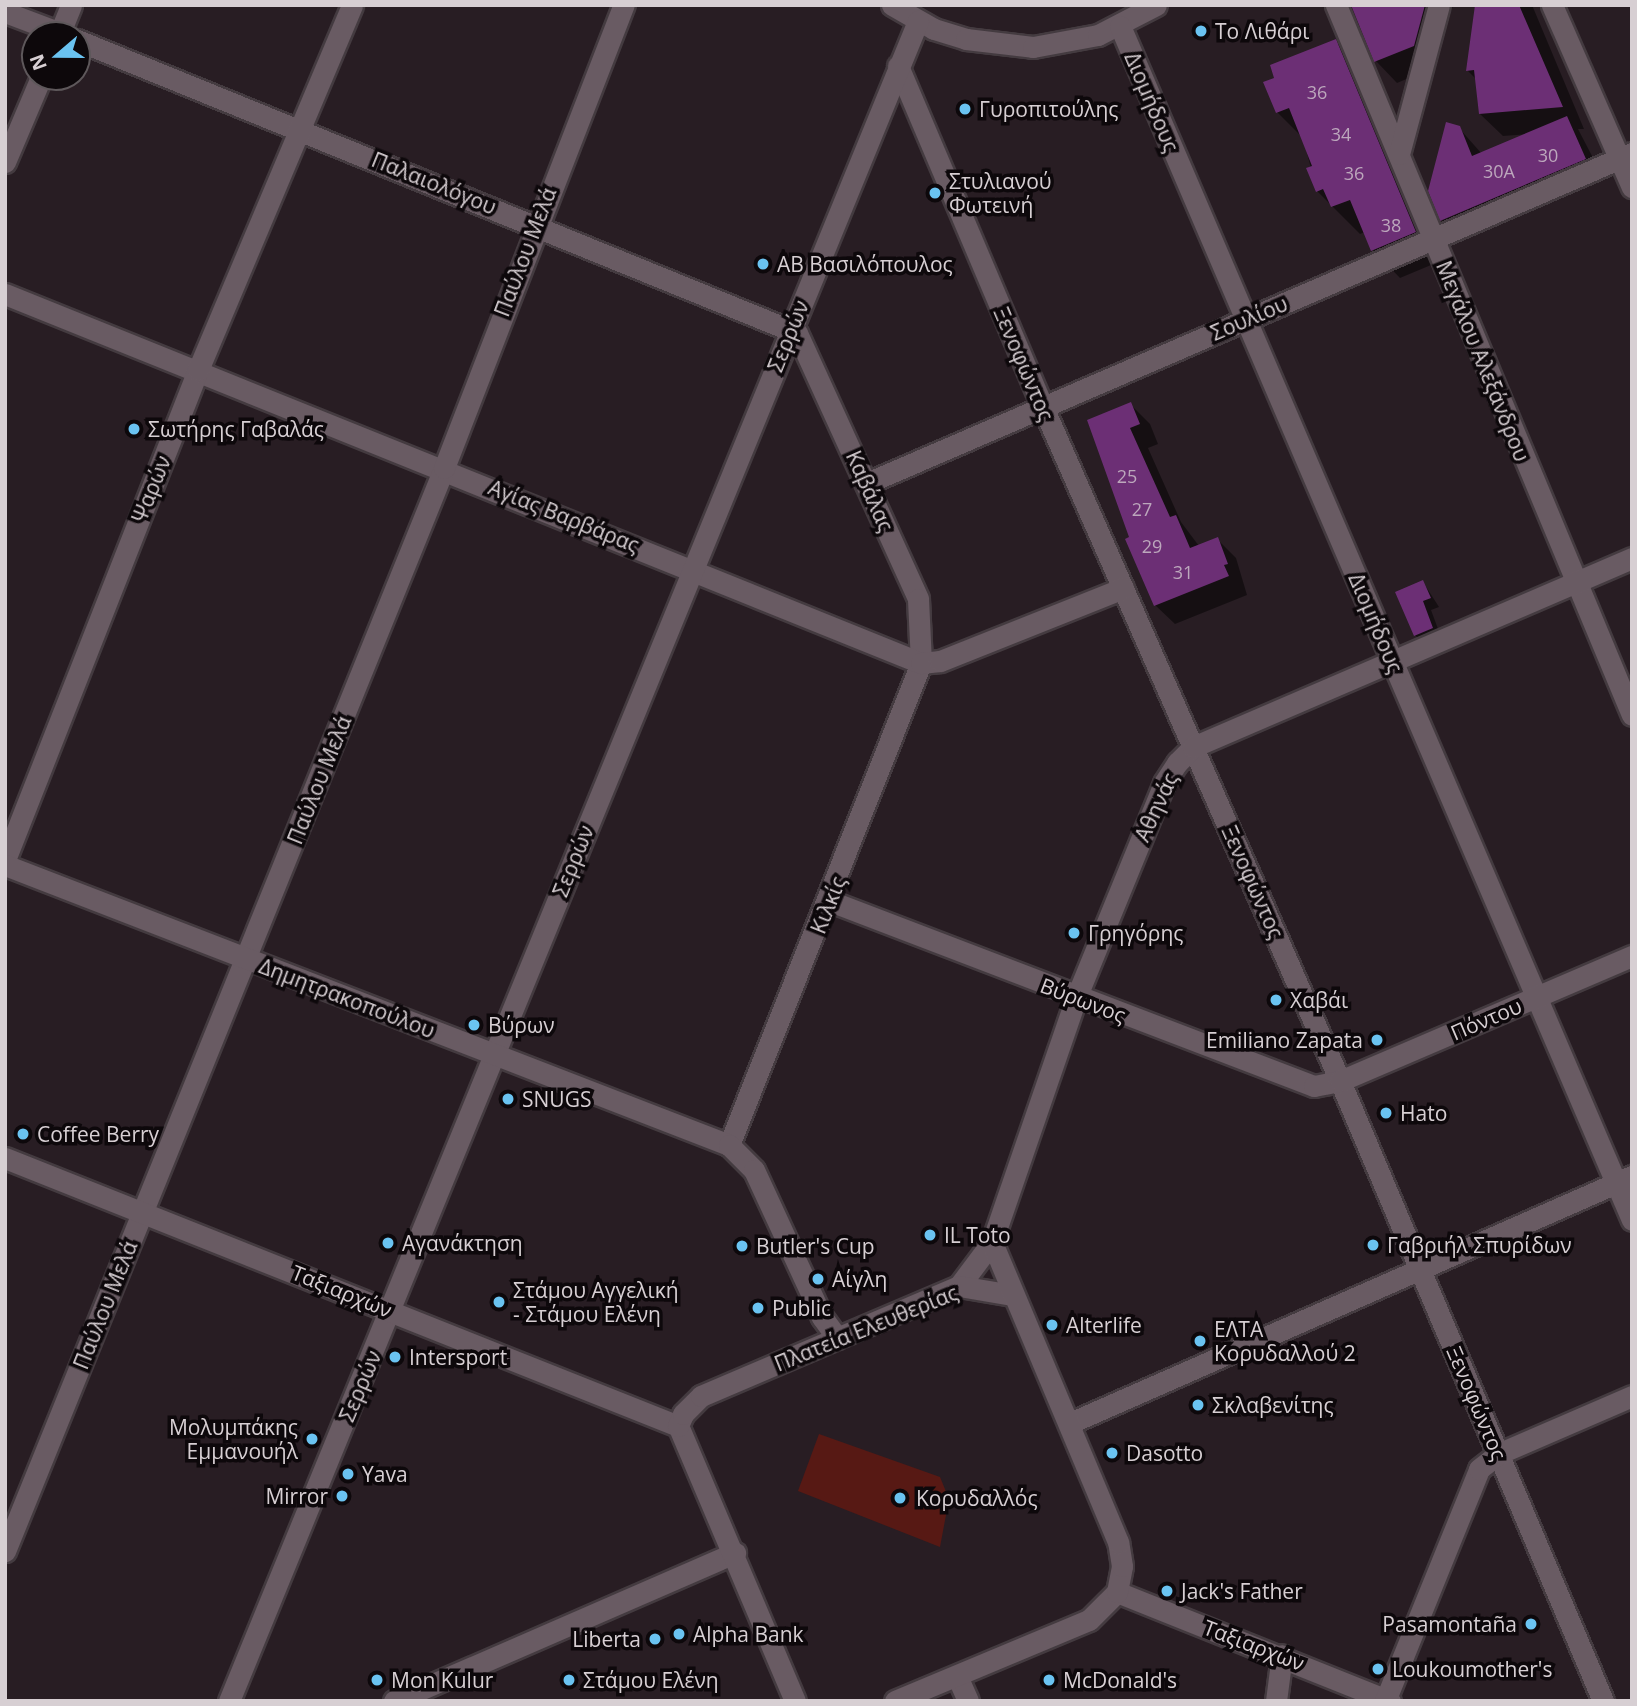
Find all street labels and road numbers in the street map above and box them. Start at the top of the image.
street label: Διομήδους [1120,48,1184,156]
street label: Παλαιολόγου [368,147,500,219]
street label: Παύλου Μελά [489,184,561,320]
street label: Μεγάλου Αλεξάνδρου [1431,257,1535,465]
street label: Σουλίου [1207,291,1291,345]
street label: Σερρών [762,297,814,375]
street label: Ξενοφώντος [989,303,1059,425]
street label: Καβάλας [841,447,899,535]
street label: Ψαρών [126,452,176,526]
street label: Αγίας Βαρβάρας [485,474,643,558]
street label: Διομήδους [1344,569,1408,677]
street label: Παύλου Μελά [282,712,356,848]
street label: Αθηνάς [1129,769,1183,845]
street label: Σερρών [547,822,599,900]
street label: Ξενοφώντος [1217,822,1289,942]
street label: Κιλκίς [805,873,851,937]
street label: Δημητρακοπούλου [256,953,438,1043]
street label: Βύρωνος [1037,972,1129,1028]
street label: Πόντου [1447,993,1525,1045]
street label: Παύλου Μελά [68,1237,142,1373]
street label: Ταξιαρχών [288,1259,396,1323]
street label: Πλατεία Ελευθερίας [771,1280,961,1376]
street label: Ξενοφώντος [1442,1342,1512,1464]
street label: Σερρών [334,1347,386,1425]
street label: Ταξιαρχών [1200,1614,1308,1676]

